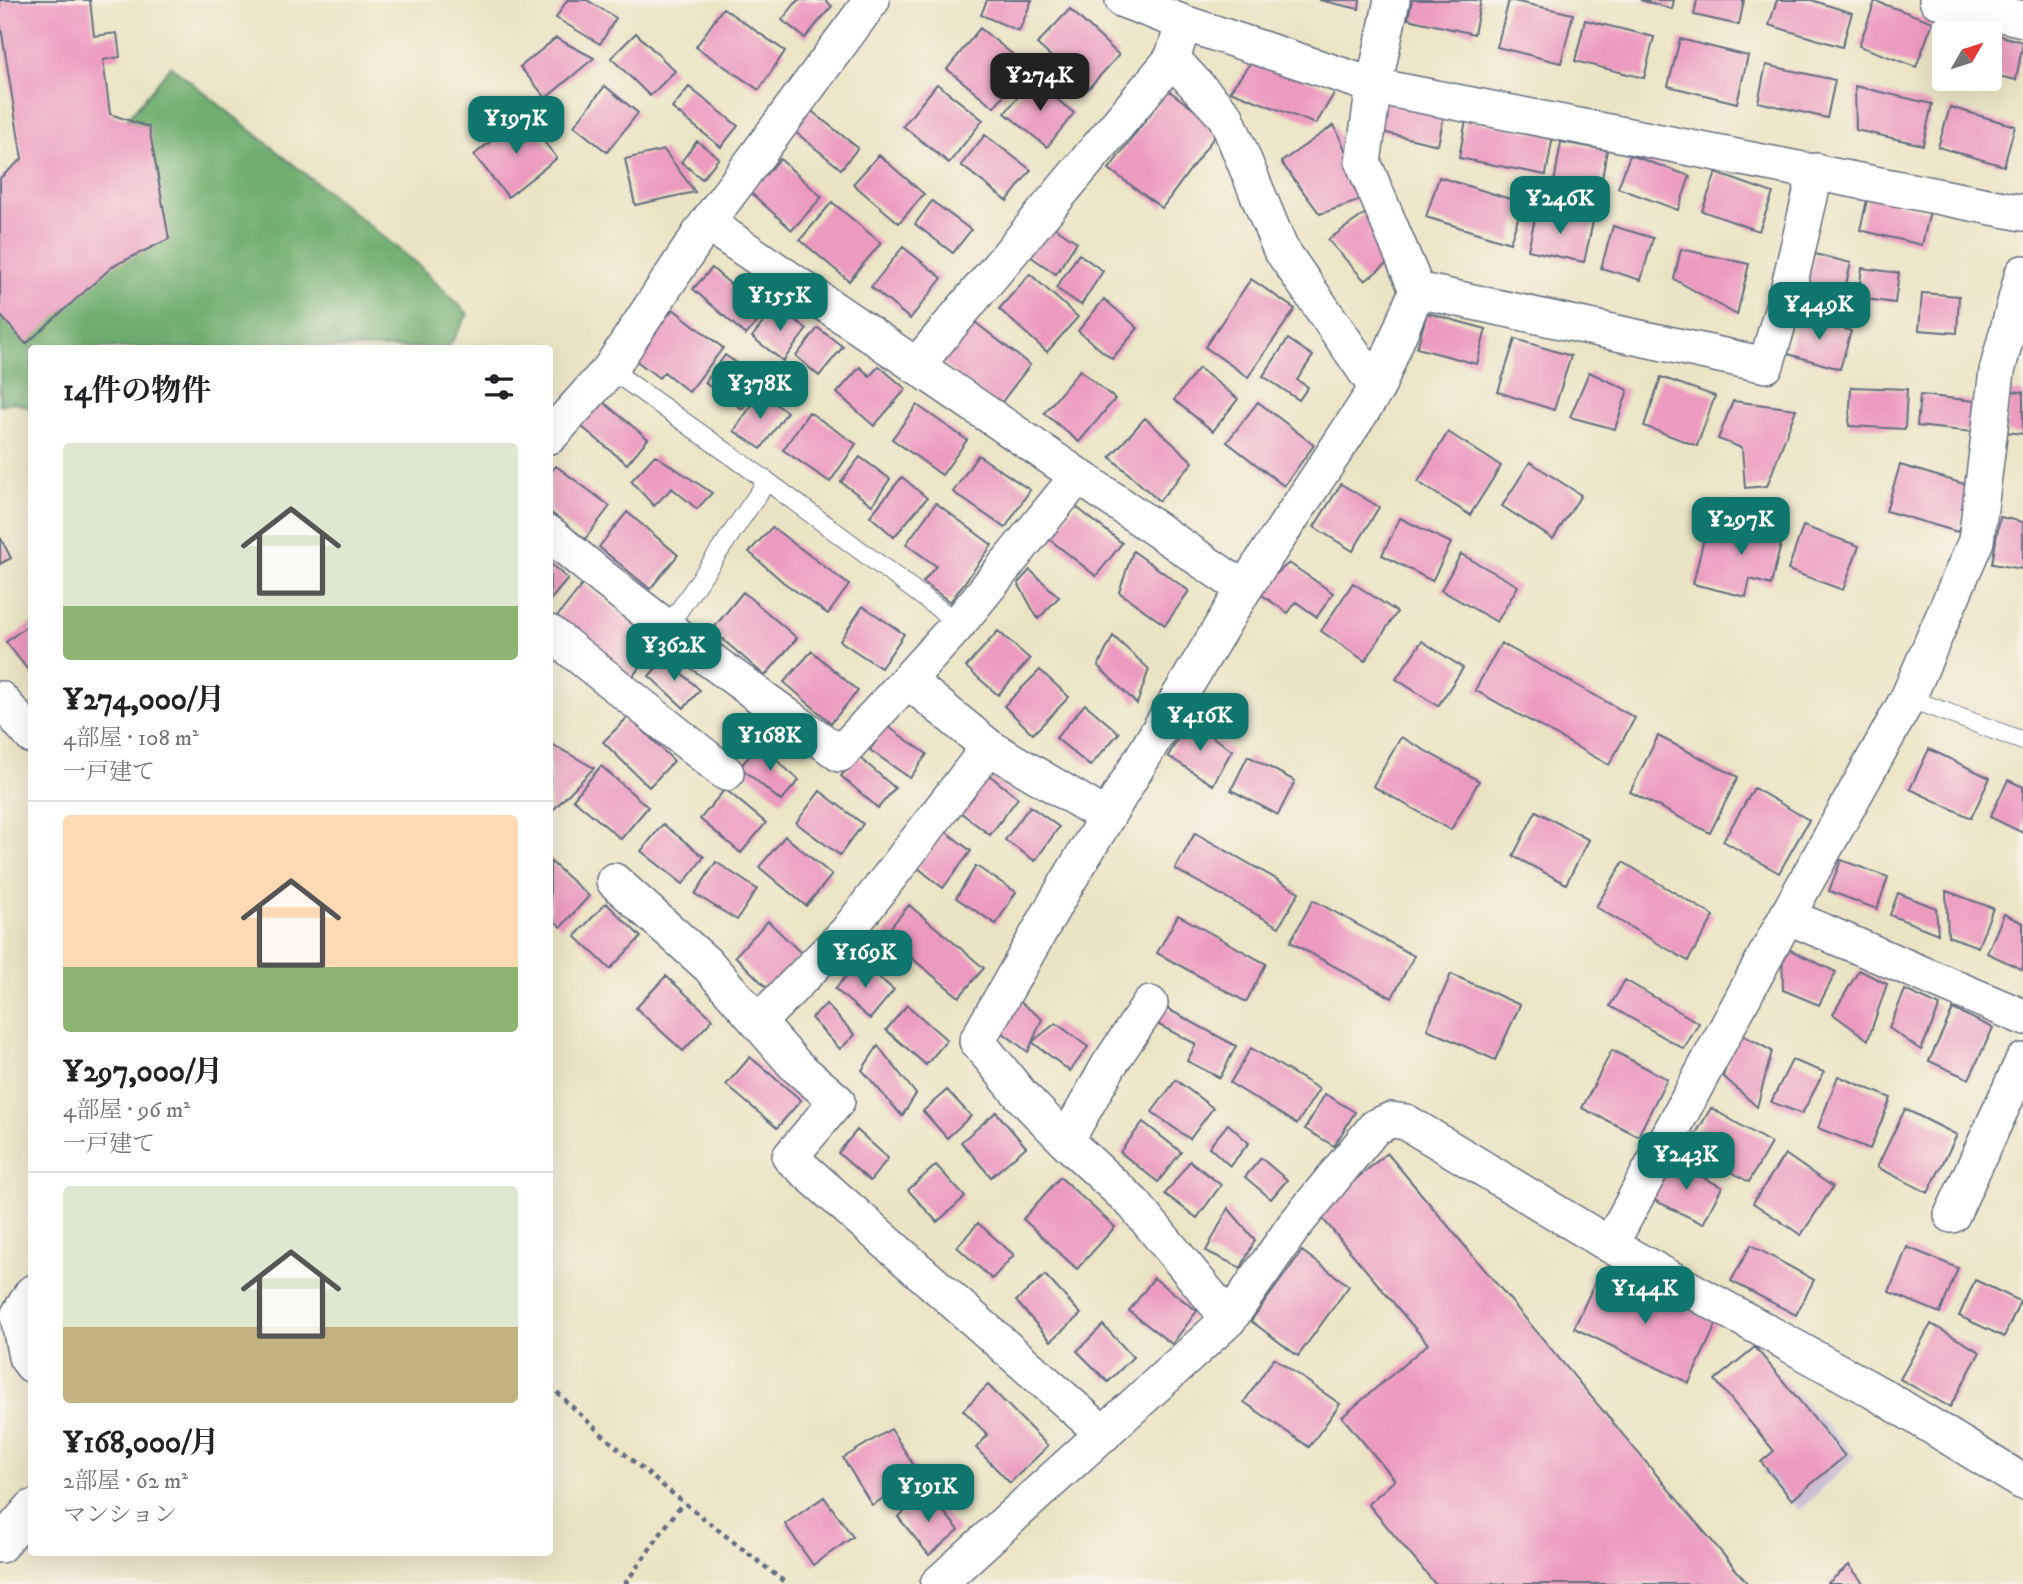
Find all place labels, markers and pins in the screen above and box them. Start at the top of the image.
pin: ¥274K [991,54,1089,113]
pin: ¥197K [467,96,565,156]
pin: ¥246K [1511,176,1609,236]
pin: ¥155K [731,274,829,333]
pin: ¥449K [1770,282,1868,342]
pin: ¥378K [711,362,809,421]
pin: ¥297K [1692,498,1790,557]
pin: ¥362K [625,624,723,683]
pin: ¥416K [1151,694,1249,753]
pin: ¥168K [721,714,819,773]
pin: ¥169K [816,930,914,990]
pin: ¥243K [1637,1132,1735,1192]
pin: ¥144K [1596,1266,1694,1326]
pin: ¥191K [879,1464,977,1524]

